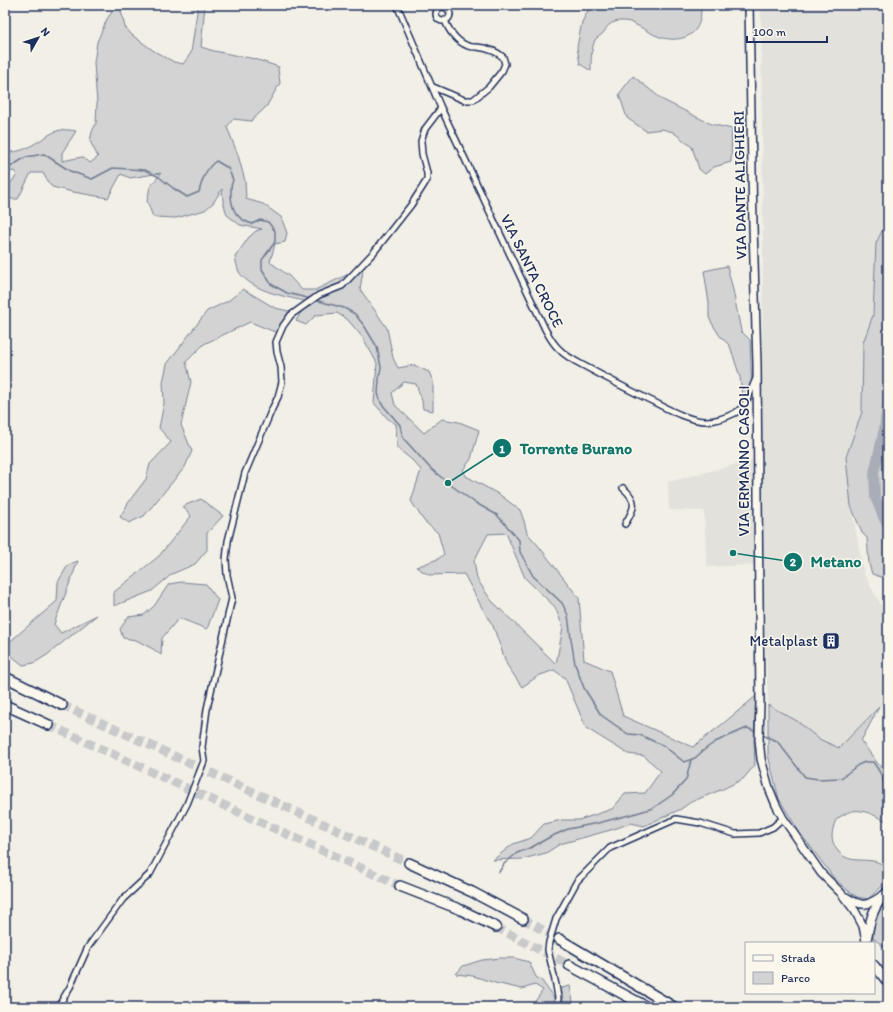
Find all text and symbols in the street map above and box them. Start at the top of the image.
north arrow [18,18,58,58]
scale bar [747,18,827,44]
text: N [38,25,53,39]
text: 100 m [753,25,786,39]
street label: VIA DANTE ALIGHIERI [730,110,750,260]
street label: VIA SANTA CROCE [497,211,567,331]
street label: VIA ERMANNO CASOLI [735,386,753,536]
callout: Torrente Burano [492,434,640,462]
text: Torrente Burano [519,439,632,458]
text: 1 [499,442,505,456]
callout: Metano [783,548,870,576]
text: Metano [811,552,861,571]
text: 2 [790,555,797,569]
building icon: Metalplast [821,631,841,651]
place label: Metalplast [750,632,818,650]
legend [745,942,875,994]
text: Strada [781,951,816,965]
text: Parco [781,971,810,985]

